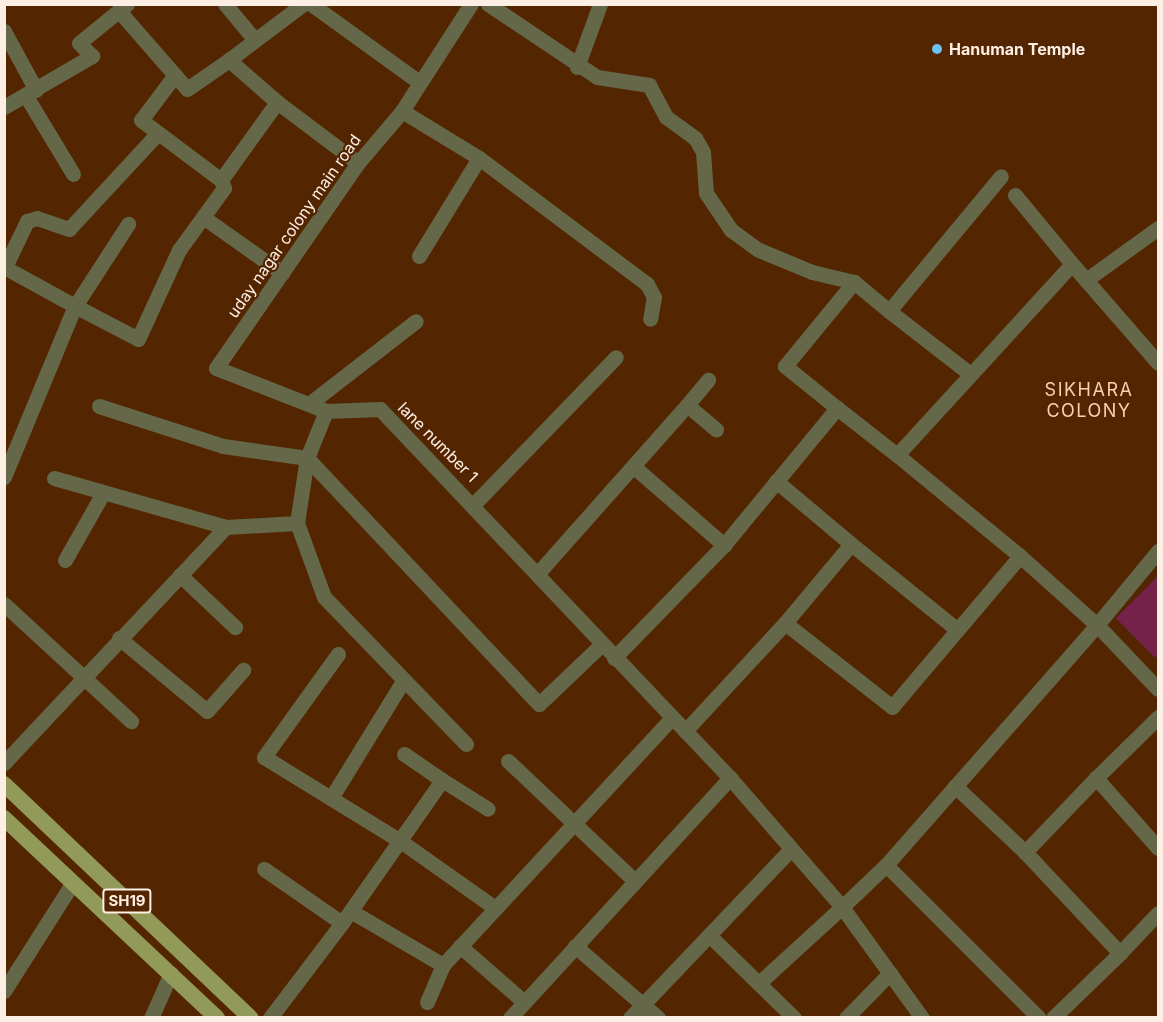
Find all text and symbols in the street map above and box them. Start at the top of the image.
place label: Hanuman Temple [949,39,1085,59]
marker: Hanuman Temple [930,42,944,56]
street label: uday nagar colony main road [223,131,365,321]
district label: SIKHARA COLONY [1045,380,1133,422]
street label: lane number 1 [394,398,482,486]
road number: SH19 [102,889,152,913]

